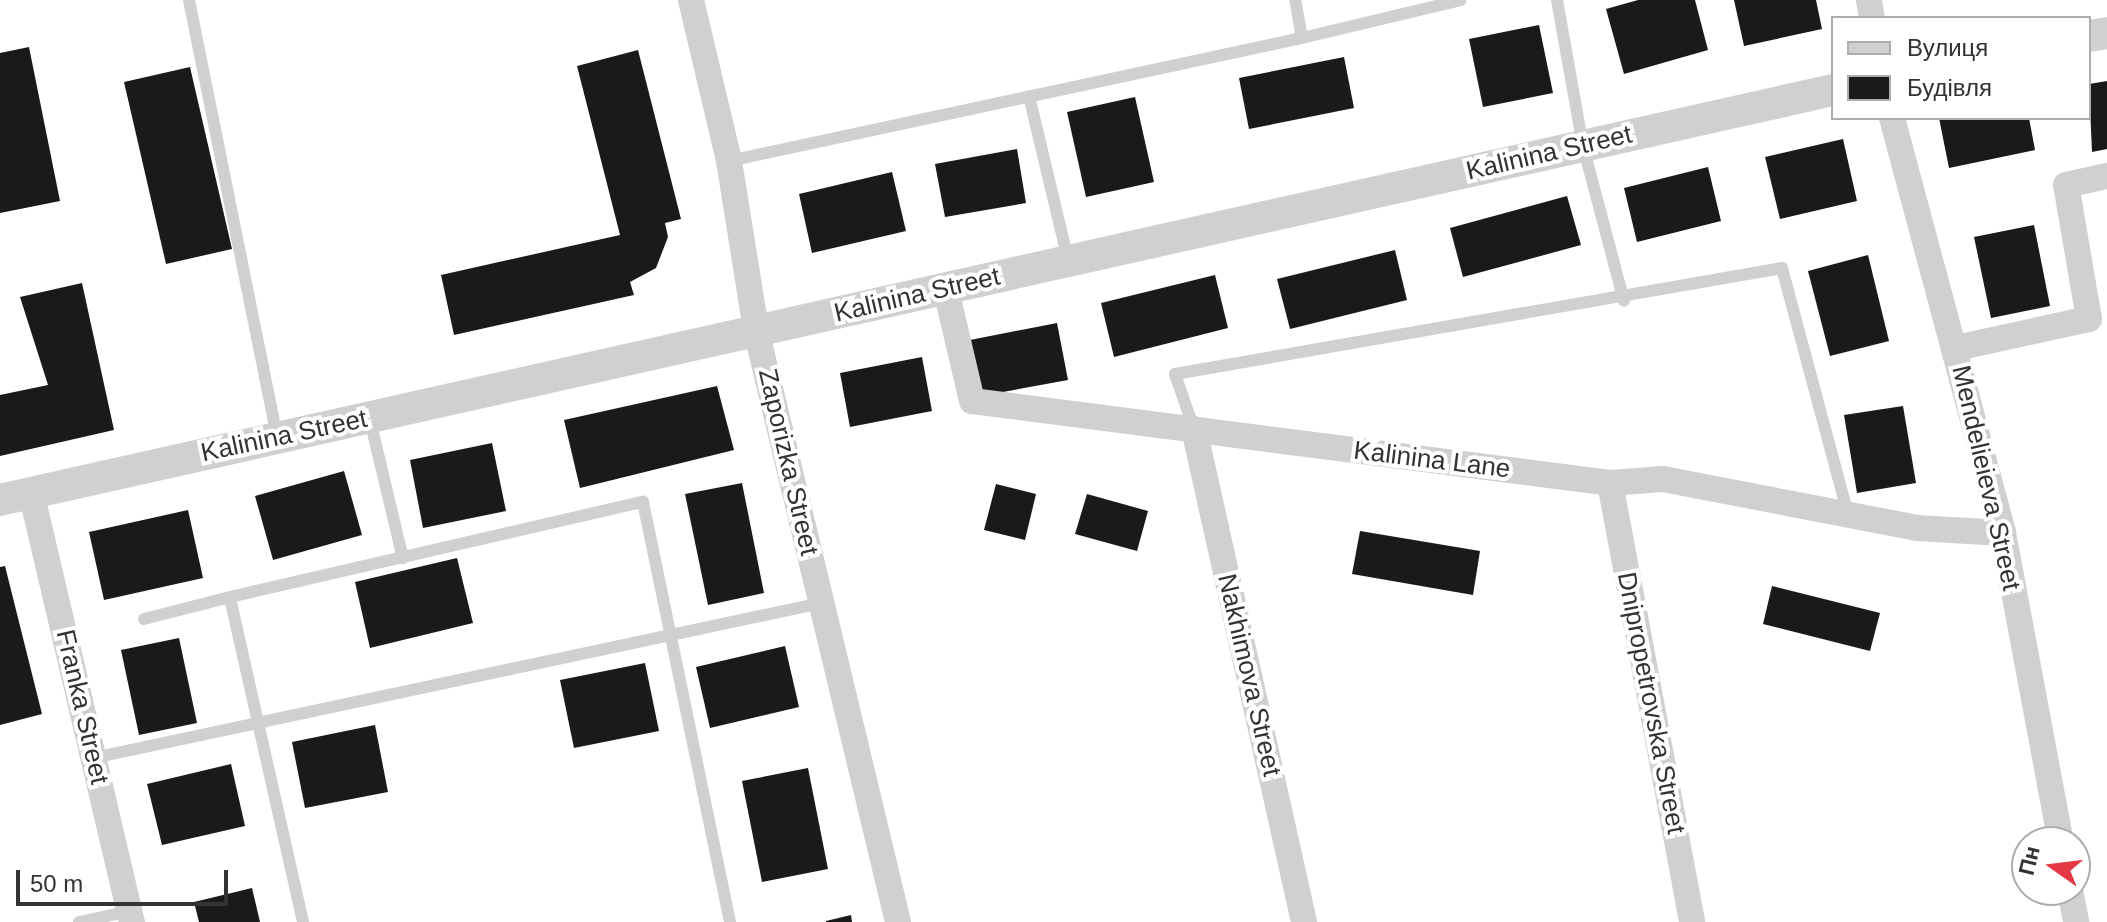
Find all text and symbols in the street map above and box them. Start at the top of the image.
legend [1831,16,2091,120]
text: Вулиця [1907,34,1988,61]
text: Будівля [1907,74,1992,101]
street label: Kalinina Street [1463,119,1635,187]
street label: Kalinina Street [831,261,1003,329]
street label: Mendelieieva Street [1945,363,2027,593]
street label: Zaporizka Street [751,366,825,558]
street label: Kalinina Street [198,403,370,469]
street label: Kalinina Lane [1352,435,1512,485]
street label: Dnipropetrovska Street [1610,570,1692,836]
street label: Nakhimova Street [1211,571,1287,779]
street label: Franka Street [49,627,115,787]
north arrow [2011,826,2091,906]
text: Пн [2014,843,2045,878]
scale bar [20,854,232,904]
text: 50 m [30,870,83,897]

